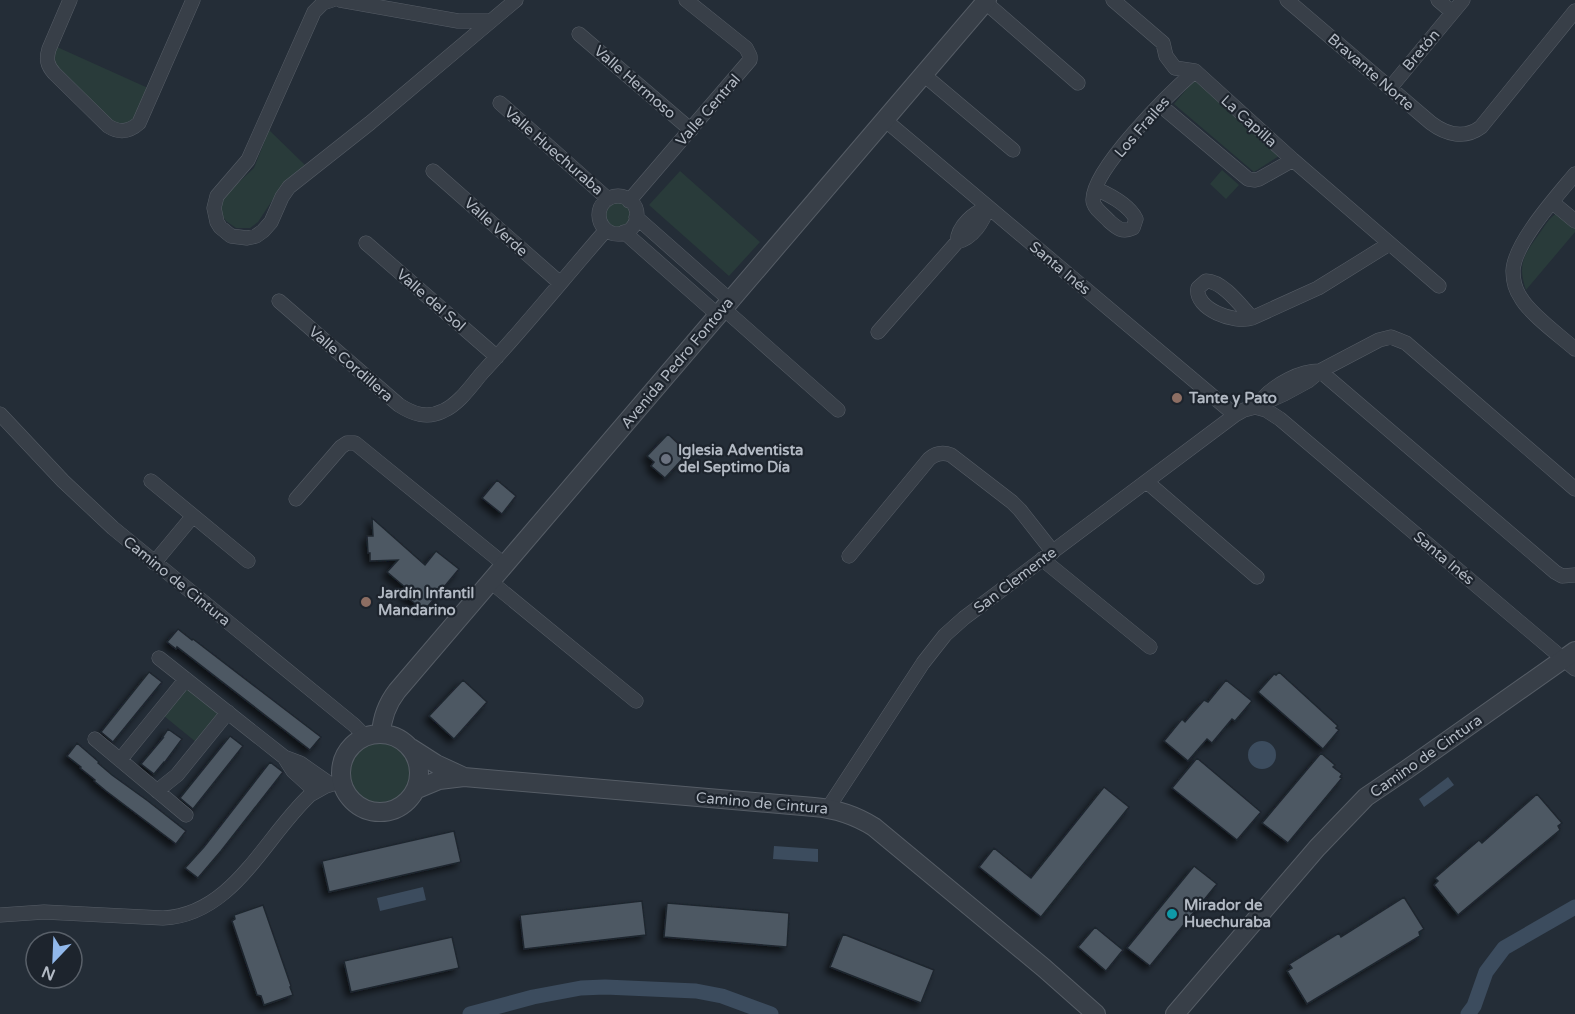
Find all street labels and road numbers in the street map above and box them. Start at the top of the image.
street label: Bretón [1399,26,1443,74]
street label: Bravante Norte [1324,30,1418,114]
street label: Valle Hermoso [590,42,680,122]
street label: Valle Central [672,70,744,150]
street label: La Capilla [1217,91,1281,151]
street label: Los Frailes [1111,93,1173,161]
street label: Valle Huechuraba [501,103,607,199]
street label: Valle Verde [460,194,532,260]
street label: Santa Inés [1026,237,1094,299]
street label: Valle del Sol [393,265,469,335]
street label: Avenida Pedro Fontova [617,294,737,432]
street label: Valle Cordillera [305,322,397,406]
street label: Santa Inés [1410,527,1478,589]
street label: Camino de Cintura [120,532,234,630]
street label: San Clemente [970,543,1060,617]
street label: Camino de Cintura [1367,711,1485,801]
street label: Camino de Cintura [695,788,829,818]

